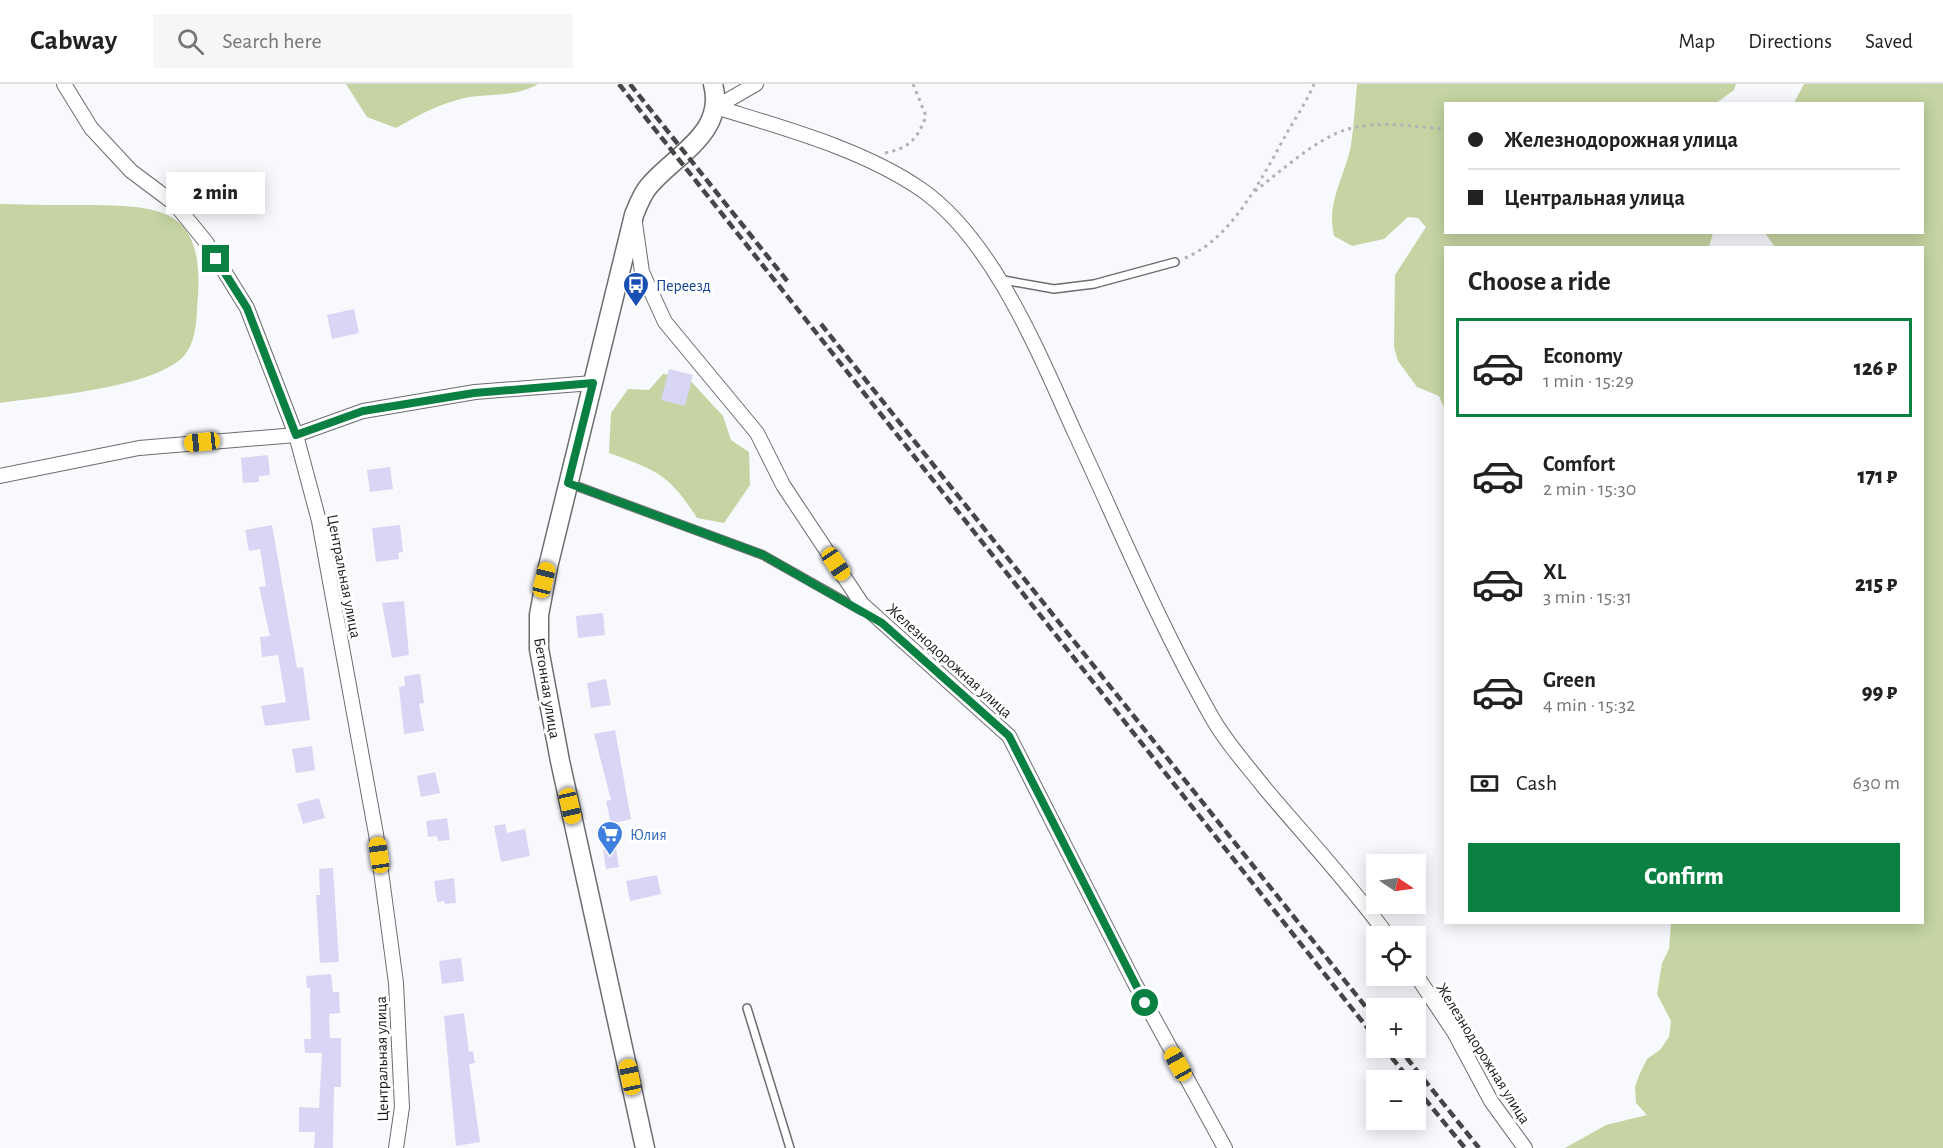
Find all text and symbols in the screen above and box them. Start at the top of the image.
search box [153,14,573,68]
icon: search [174,25,207,58]
text: Cabway [30,27,117,55]
text: Search here [222,30,322,52]
text: Map [1679,31,1715,52]
text: Directions [1748,31,1832,52]
text: Saved [1865,31,1913,52]
text: Железнодорожная улица [1504,129,1738,151]
callout: 2 min [166,172,266,214]
text: 2 min [193,183,238,203]
text: Центральная улица [1504,187,1685,209]
route end [202,245,229,272]
text: Choose a ride [1468,268,1611,295]
bus stop icon: Переезд [621,270,651,308]
place label: Переезд [656,278,711,294]
icon: car [1471,341,1525,395]
text: Economy [1543,345,1623,367]
text: 126 ₽ [1854,357,1897,379]
text: 1 min · 15:29 [1543,371,1634,391]
car [183,431,221,453]
icon: car [1471,449,1525,503]
text: Comfort [1543,453,1615,475]
text: 171 ₽ [1857,465,1897,487]
text: 2 min · 15:30 [1543,479,1636,499]
street label: Центральная улица [323,513,364,640]
car [818,544,854,584]
icon: car [1471,557,1525,611]
car [531,560,557,600]
text: XL [1543,561,1566,583]
text: 215 ₽ [1855,573,1897,595]
text: 3 min · 15:31 [1543,587,1632,607]
street label: Железнодорожная улица [883,600,1015,722]
street label: Бетонная улица [530,637,563,740]
icon: car [1471,665,1525,719]
text: Green [1543,669,1596,691]
text: 99 ₽ [1862,681,1897,703]
text: 4 min · 15:32 [1543,695,1635,715]
icon: cash [1468,767,1501,800]
text: Cash [1516,772,1557,794]
text: 630 m [1853,773,1900,793]
car [557,786,583,826]
supermarket icon: Юлия [595,819,625,857]
place label: Юлия [630,827,667,843]
car [368,836,390,874]
button: Confirm [1468,843,1900,912]
north arrow [1366,854,1426,914]
map controls [1366,854,1426,1130]
button: locate [1366,926,1426,986]
street label: Железнодорожная улица [1432,980,1533,1127]
route start [1131,989,1158,1016]
street label: Центральная улица [373,996,392,1122]
button: + [1366,998,1426,1058]
car [1161,1044,1195,1084]
car [617,1058,643,1096]
button: − [1366,1070,1426,1130]

